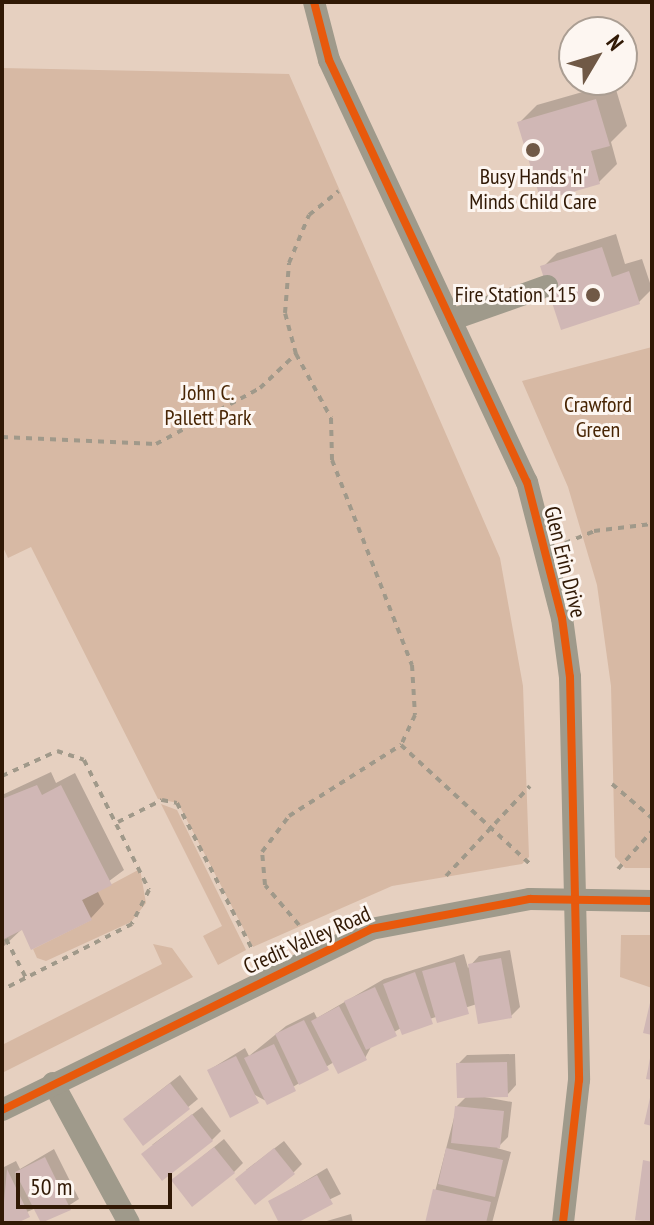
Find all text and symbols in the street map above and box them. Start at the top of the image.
north arrow [558,16,638,96]
text: N [601,29,630,56]
marker: Busy Hands 'n' Minds Child Care [524,141,542,159]
place label: Busy Hands 'n' Minds Child Care [469,163,597,214]
place label: Fire Station 115 [455,282,577,308]
marker: Fire Station 115 [584,286,602,304]
park label: John C. Pallett Park [165,379,251,430]
park label: Crawford Green [564,391,632,442]
street label: Glen Erin Drive [538,504,592,620]
street label: Credit Valley Road [239,900,375,980]
scale bar [20,1157,176,1207]
text: 50 m [30,1171,72,1202]

